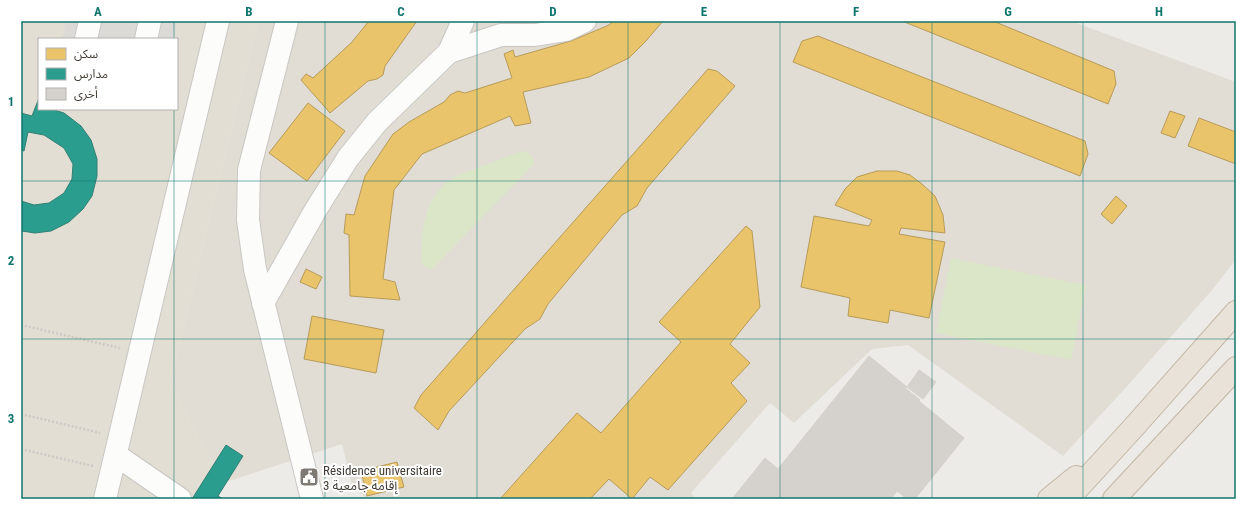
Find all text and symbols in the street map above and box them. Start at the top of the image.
text: A [94,4,102,19]
text: B [245,4,253,19]
text: C [397,4,405,19]
text: D [549,4,557,19]
text: E [701,4,708,19]
text: F [853,4,859,19]
text: G [1004,4,1012,19]
text: H [1155,4,1163,19]
legend [38,38,178,110]
text: سكن [74,47,98,61]
text: مدارس [74,67,108,81]
text: أخرى [74,86,98,101]
text: 1 [8,94,14,109]
text: 2 [8,253,15,268]
text: 3 [8,411,14,426]
place label: Résidence universitaire إقامة جامعية 3 [323,463,442,495]
public building icon: Résidence universitaire إقامة جامعية 3 [298,466,320,488]

